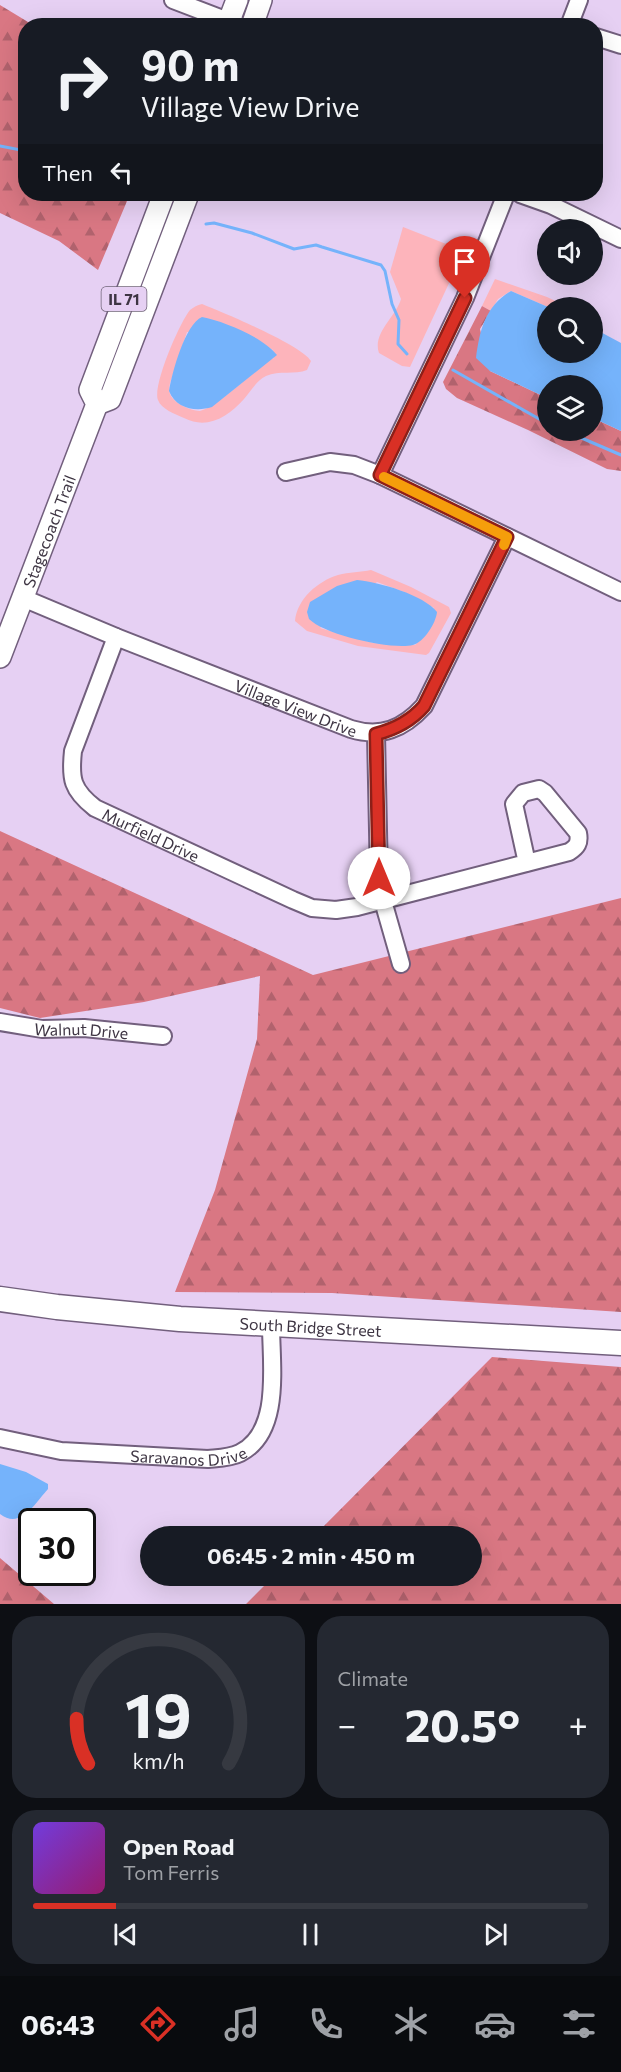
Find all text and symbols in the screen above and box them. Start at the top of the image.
text: 90 m [141,38,240,90]
icon: right [42,42,120,120]
text: Village View Drive [141,90,359,123]
icon: left [105,156,138,189]
text: Then [42,159,93,186]
map controls [537,219,603,441]
button: sound [537,219,603,285]
pin [439,236,490,298]
icon: arrive [448,245,481,278]
road number: IL 71 [102,287,146,311]
button: search [537,297,603,363]
button: layers [537,375,603,441]
street label: Stagecoach Trail [18,472,78,590]
street label: Village View Drive [232,675,359,740]
street label: Murfield Drive [100,803,203,865]
position arrow [347,846,411,910]
street label: Walnut Drive [33,1018,129,1042]
street label: South Bridge Street [239,1313,383,1339]
street label: Saravanos Drive [130,1442,250,1468]
speed limit sign: 30 [18,1508,96,1586]
text: 06:45 · 2 min · 450 m [207,1542,415,1569]
text: Climate [338,1666,408,1690]
text: 19 [125,1675,192,1751]
text: 20.5° [405,1696,520,1751]
text: − [338,1703,356,1744]
text: + [569,1703,588,1744]
text: km/h [132,1747,184,1773]
text: Open Road [123,1833,234,1860]
text: Tom Ferris [123,1860,219,1884]
icon: previous [109,1918,142,1951]
icon: pause [294,1918,327,1951]
icon: next [479,1918,512,1951]
icon: directions [137,2003,179,2045]
icon: music [221,2003,263,2045]
icon: phone [305,2003,347,2045]
icon: climate [390,2003,432,2045]
icon: car [474,2003,516,2045]
icon: filters [558,2003,600,2045]
text: 06:43 [21,2008,95,2041]

